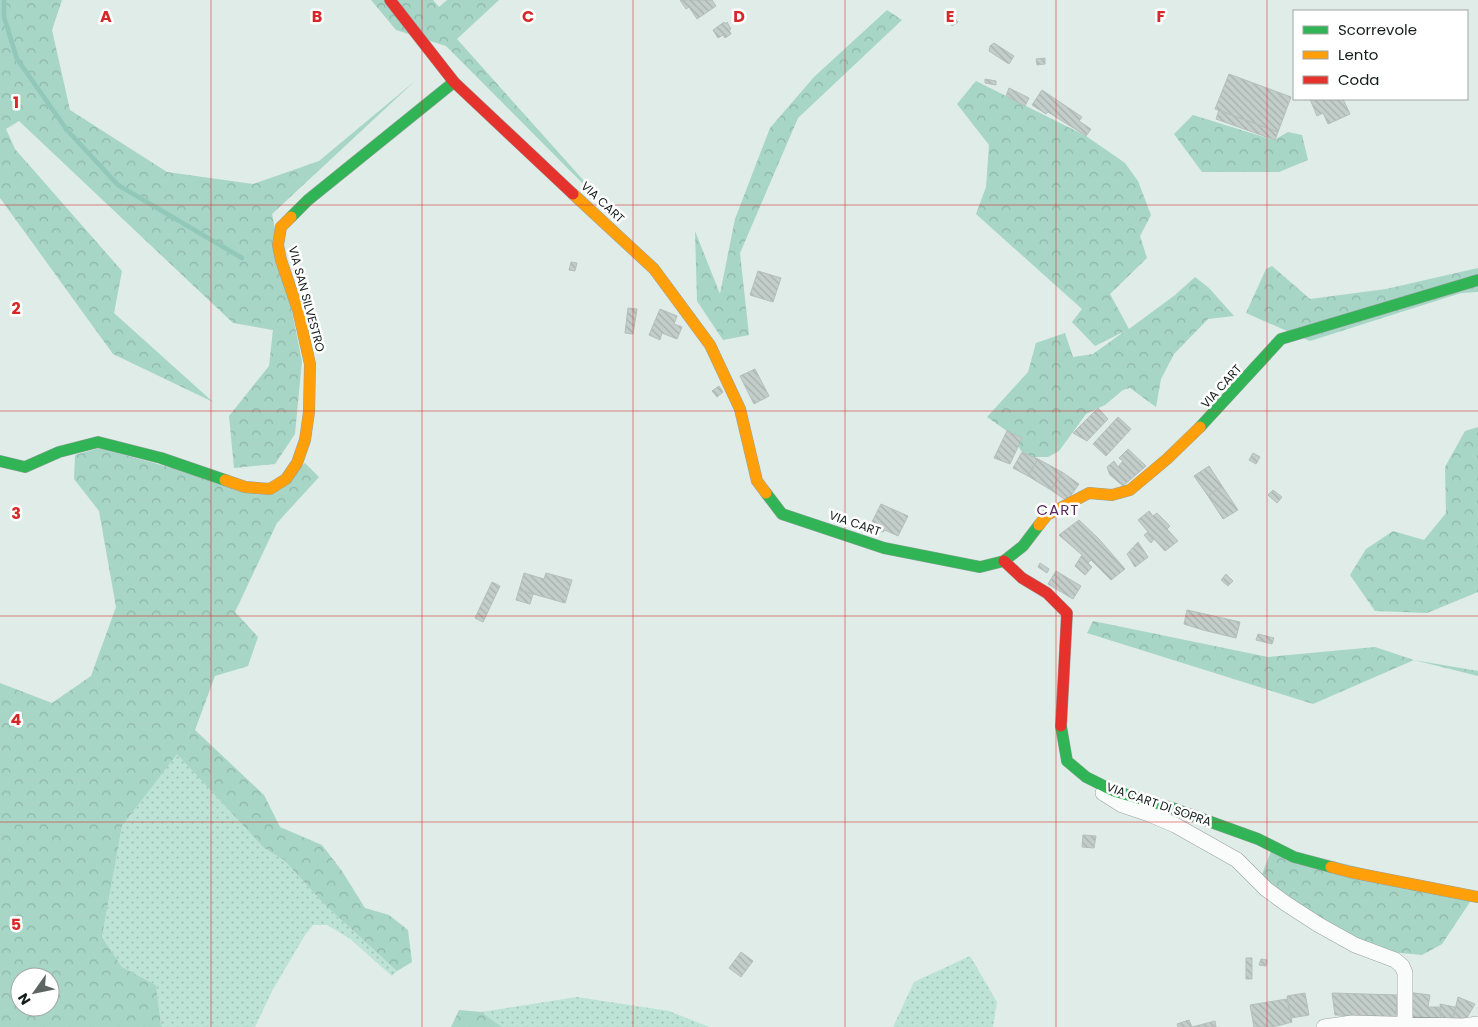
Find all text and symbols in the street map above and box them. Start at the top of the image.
text: A [100,5,112,28]
text: B [312,5,322,28]
text: C [522,5,534,28]
text: D [733,5,745,28]
text: E [946,5,954,28]
text: F [1157,5,1166,28]
legend [1293,10,1468,100]
text: Scorrevole [1338,19,1417,40]
text: Lento [1338,44,1378,65]
text: Coda [1338,69,1379,90]
text: 1 [13,91,19,114]
street label: VIA CART [578,178,629,227]
street label: VIA SAN SILVESTRO [285,244,329,354]
text: 2 [11,297,21,320]
street label: VIA CART [1197,360,1246,412]
district label: CART [1037,499,1079,520]
text: 3 [11,502,21,525]
street label: VIA CART [827,506,884,540]
text: 4 [11,708,22,731]
street label: VIA CART DI SOPRA [1104,778,1214,830]
text: 5 [11,913,21,936]
north arrow [10,967,60,1017]
text: N [13,989,35,1009]

